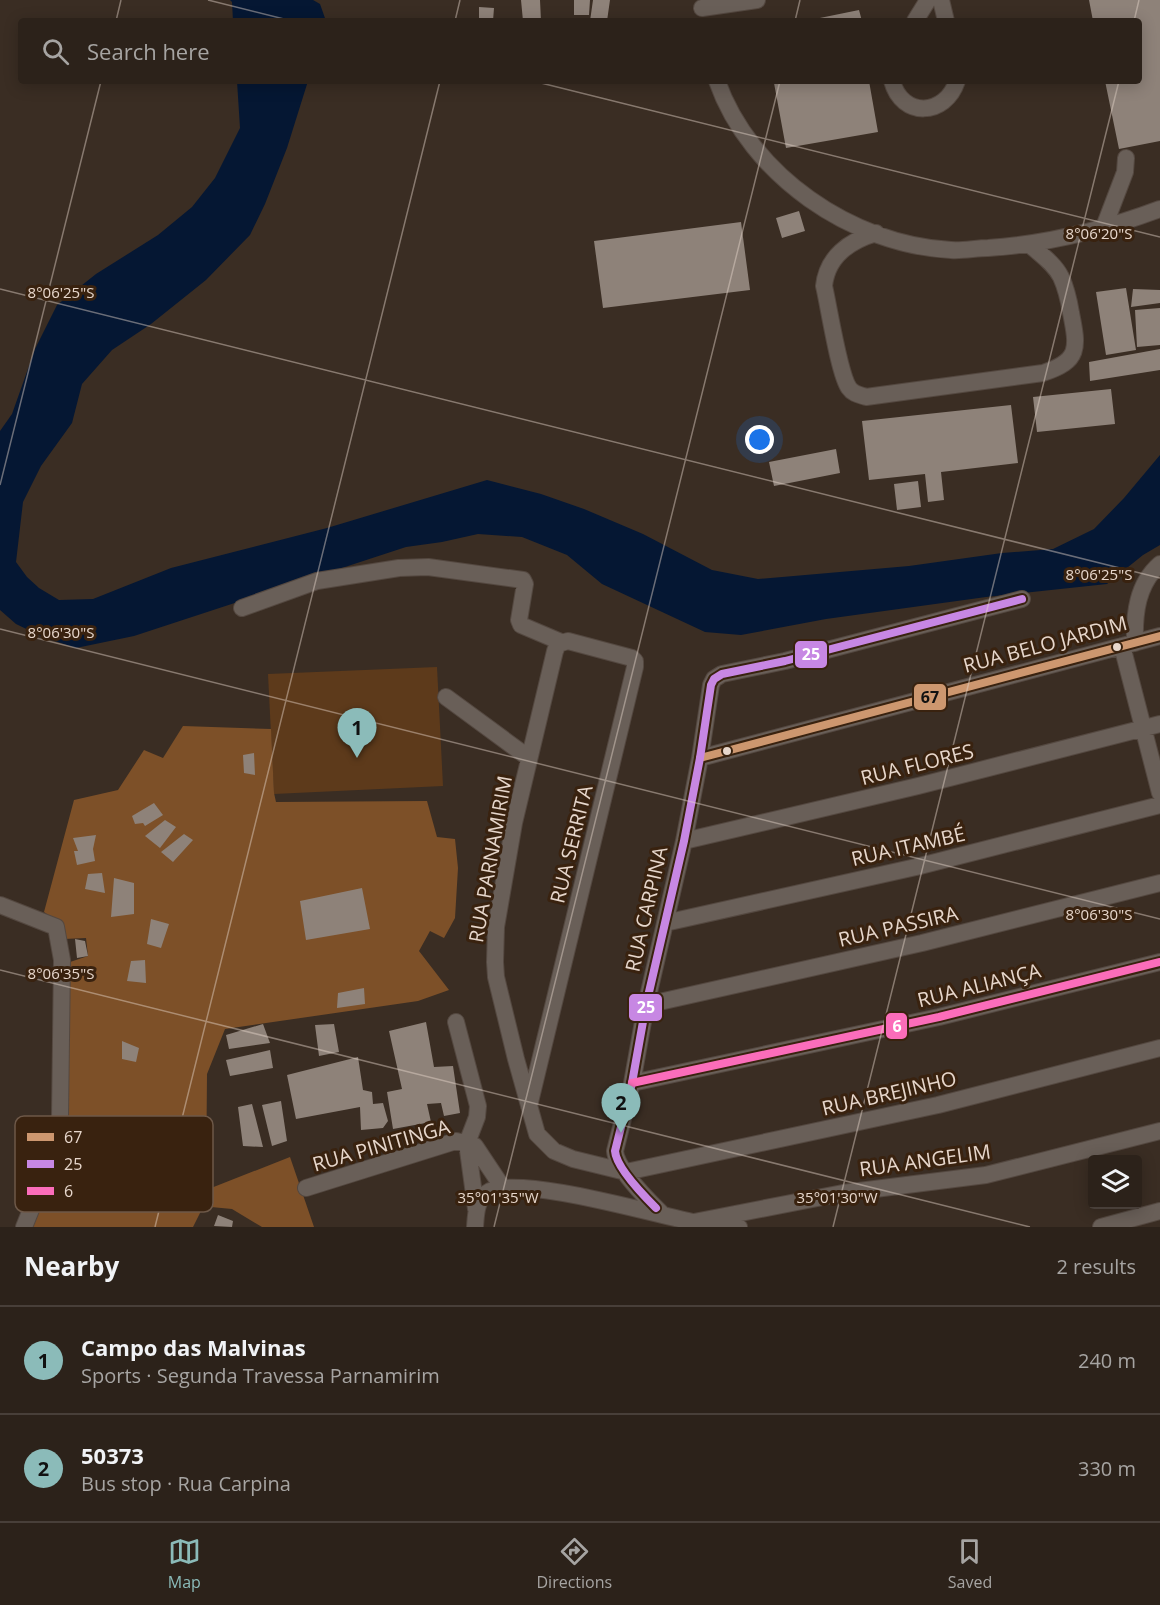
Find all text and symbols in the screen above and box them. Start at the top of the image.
search box [18,18,1142,84]
icon: search [39,35,72,68]
text: Search here [87,36,210,66]
text: 8°06'20"S [1066,223,1132,243]
text: 8°06'25"S [28,282,94,302]
your location [745,425,774,454]
text: 8°06'25"S [1066,564,1132,584]
street label: RUA BELO JARDIM [960,609,1130,679]
text: 8°06'30"S [28,622,94,642]
line badge: 25 [794,640,828,669]
unlabelled marker [1111,641,1123,653]
text: 25 [802,643,820,665]
line badge: 67 [913,683,947,711]
text: 67 [921,686,939,708]
pin: 1 [338,708,376,758]
street label: RUA FLORES [858,737,976,791]
unlabelled marker [721,745,733,757]
street label: RUA PARNAMIRIM [462,773,518,945]
street label: RUA SERRITA [543,782,599,906]
street label: RUA ITAMBÉ [848,820,968,872]
street label: RUA CARPINA [618,843,674,974]
street label: RUA PASSIRA [836,899,961,953]
text: 8°06'30"S [1066,904,1132,924]
street label: RUA ALIANÇA [914,957,1044,1013]
text: 8°06'35"S [28,963,94,983]
line badge: 25 [628,993,663,1022]
text: 25 [637,996,655,1018]
line badge: 6 [885,1012,908,1040]
text: 6 [892,1015,902,1037]
street label: RUA BREJINHO [819,1064,959,1122]
pin: 2 [602,1084,640,1133]
street label: RUA PINITINGA [309,1112,453,1178]
legend [15,1116,213,1212]
text: 67 [64,1126,82,1148]
street label: RUA ANGELIM [858,1137,992,1183]
text: 25 [64,1153,82,1175]
map controls [1088,1155,1142,1209]
button: layers [1088,1155,1142,1209]
text: 6 [64,1180,73,1202]
text: 35°01'35"W [458,1187,539,1207]
text: 35°01'30"W [797,1187,878,1207]
text: Nearby [24,1248,119,1284]
text: 2 results [1056,1253,1136,1280]
text: Campo das Malvinas [81,1332,306,1362]
text: 1 [38,1347,49,1374]
text: 240 m [1078,1347,1136,1374]
text: Sports · Segunda Travessa Parnamirim [81,1362,440,1389]
text: 50373 [81,1440,144,1470]
text: 2 [38,1455,49,1482]
text: 330 m [1078,1455,1136,1482]
text: Bus stop · Rua Carpina [81,1470,291,1497]
tab: Map [168,1535,201,1593]
tab: Directions [536,1535,612,1593]
tab: Saved [948,1535,992,1593]

